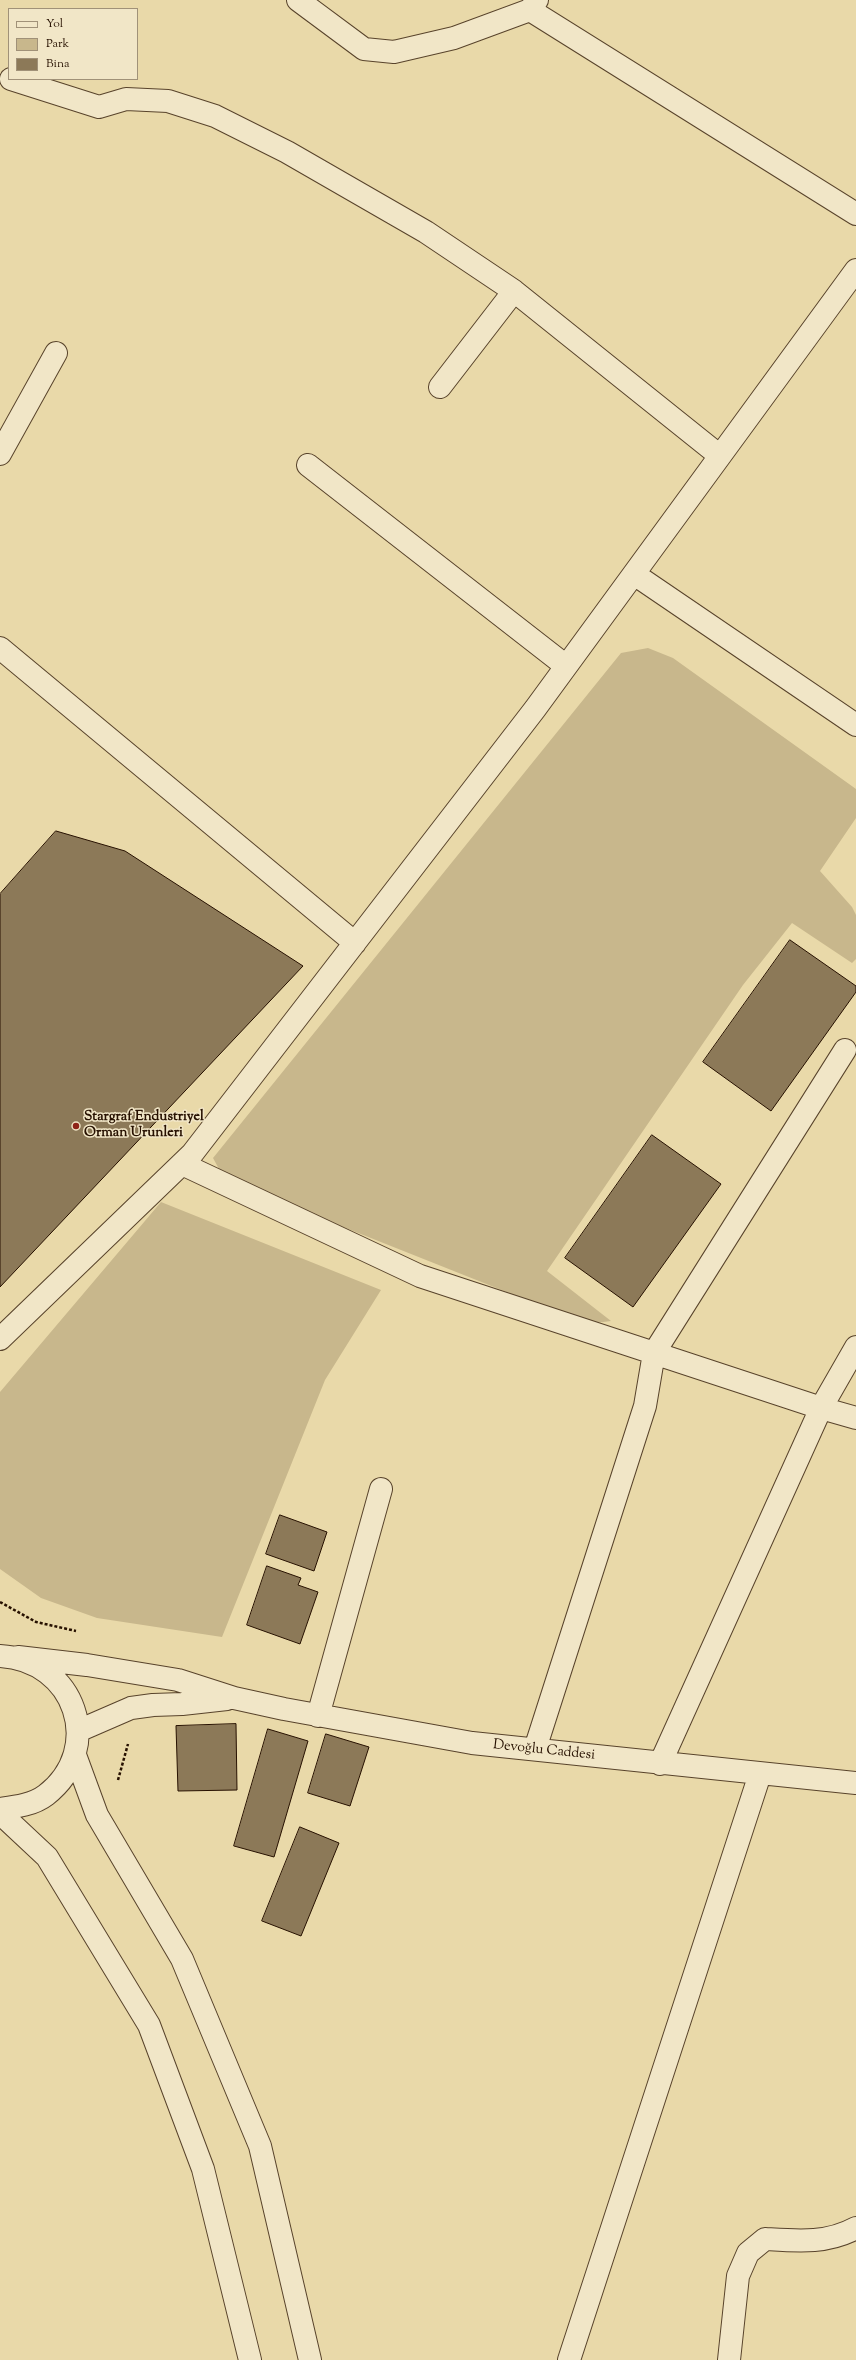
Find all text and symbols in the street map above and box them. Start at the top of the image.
legend [8,8,138,80]
text: Yol [46,15,63,33]
text: Park [46,35,69,53]
text: Bina [46,55,70,73]
place label: Stargraf Endustriyel Orman Urunleri [84,1110,204,1142]
marker: Stargraf Endustriyel Orman Urunleri [71,1121,81,1131]
street label: Devoğlu Caddesi [492,1737,596,1765]

